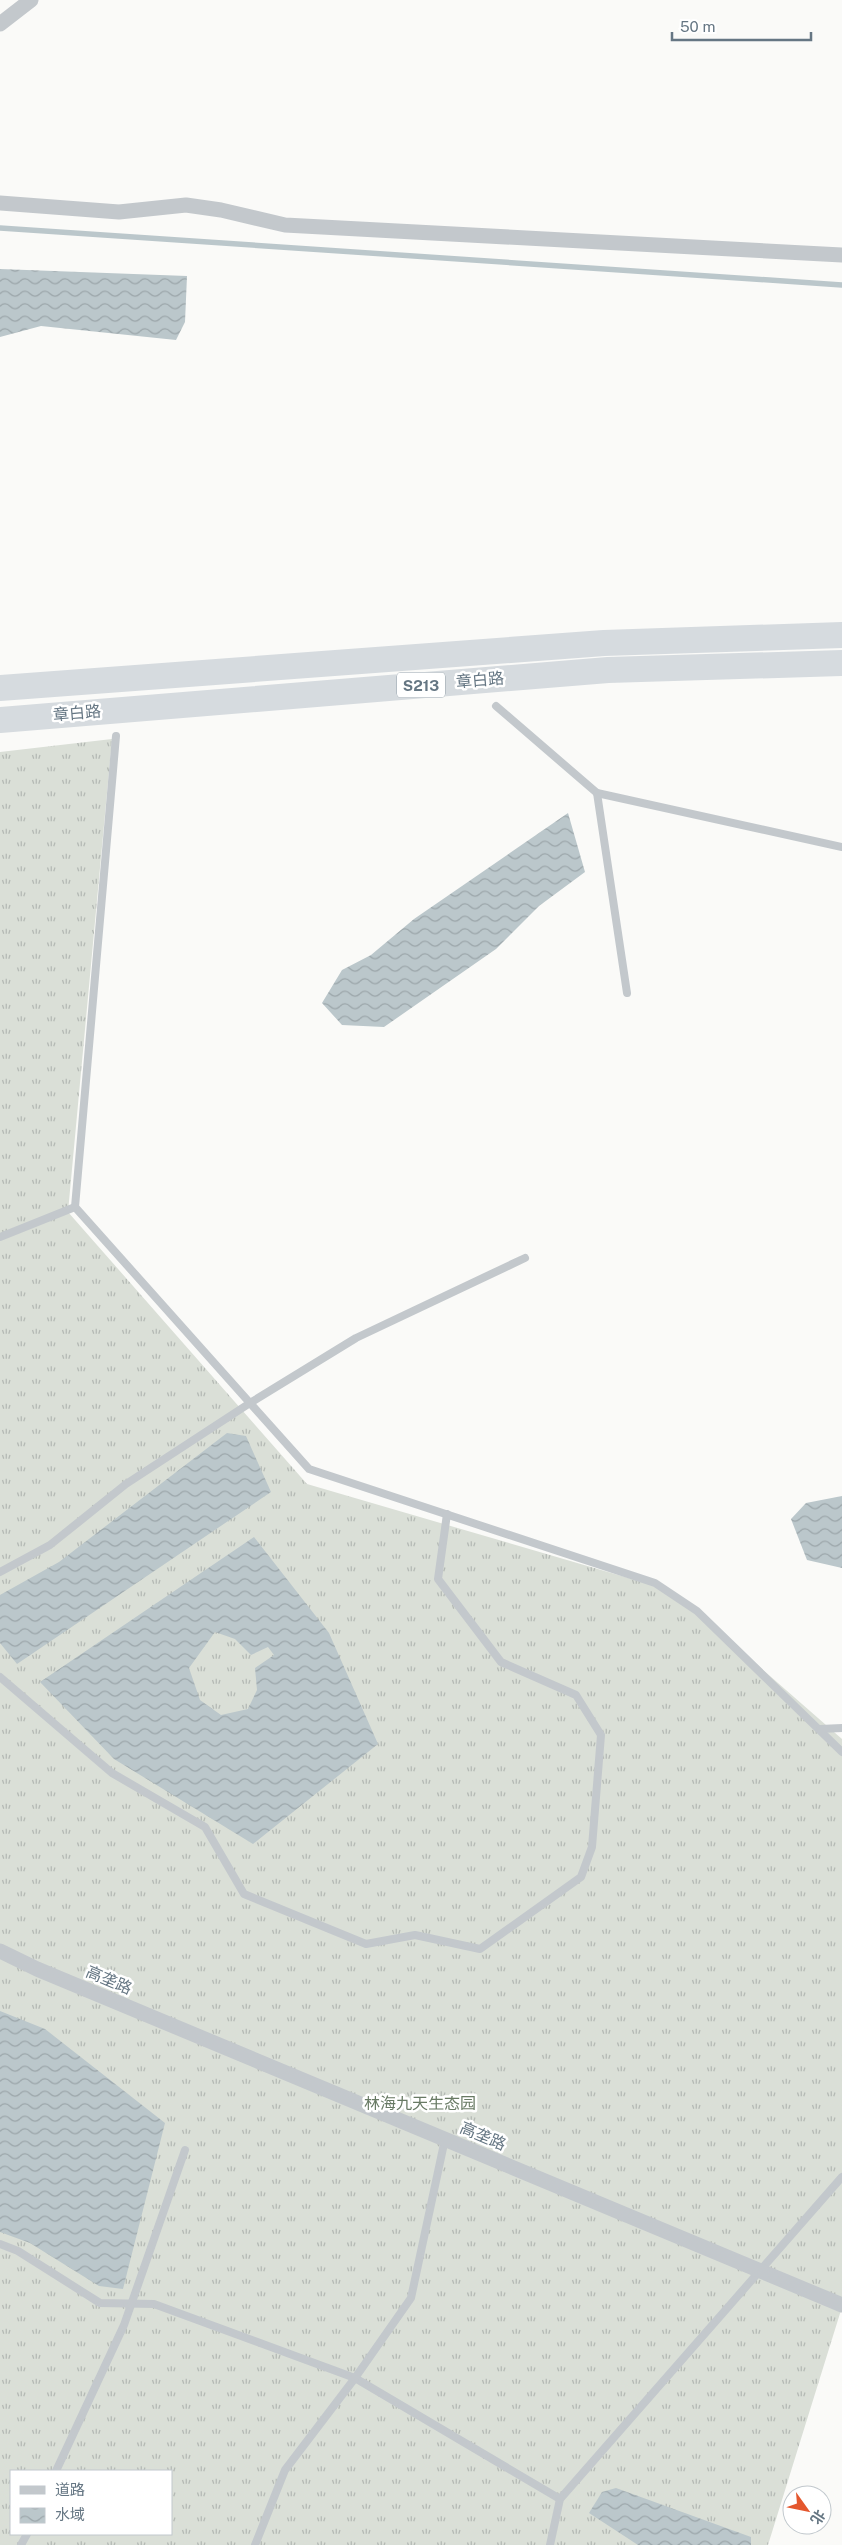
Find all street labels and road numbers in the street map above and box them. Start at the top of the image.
street label: 章白路 [455,668,505,692]
road number: S213 [397,672,445,698]
street label: 章白路 [52,701,102,725]
street label: 高垄路 [83,1962,135,1998]
street label: 高垄路 [457,2118,509,2154]

